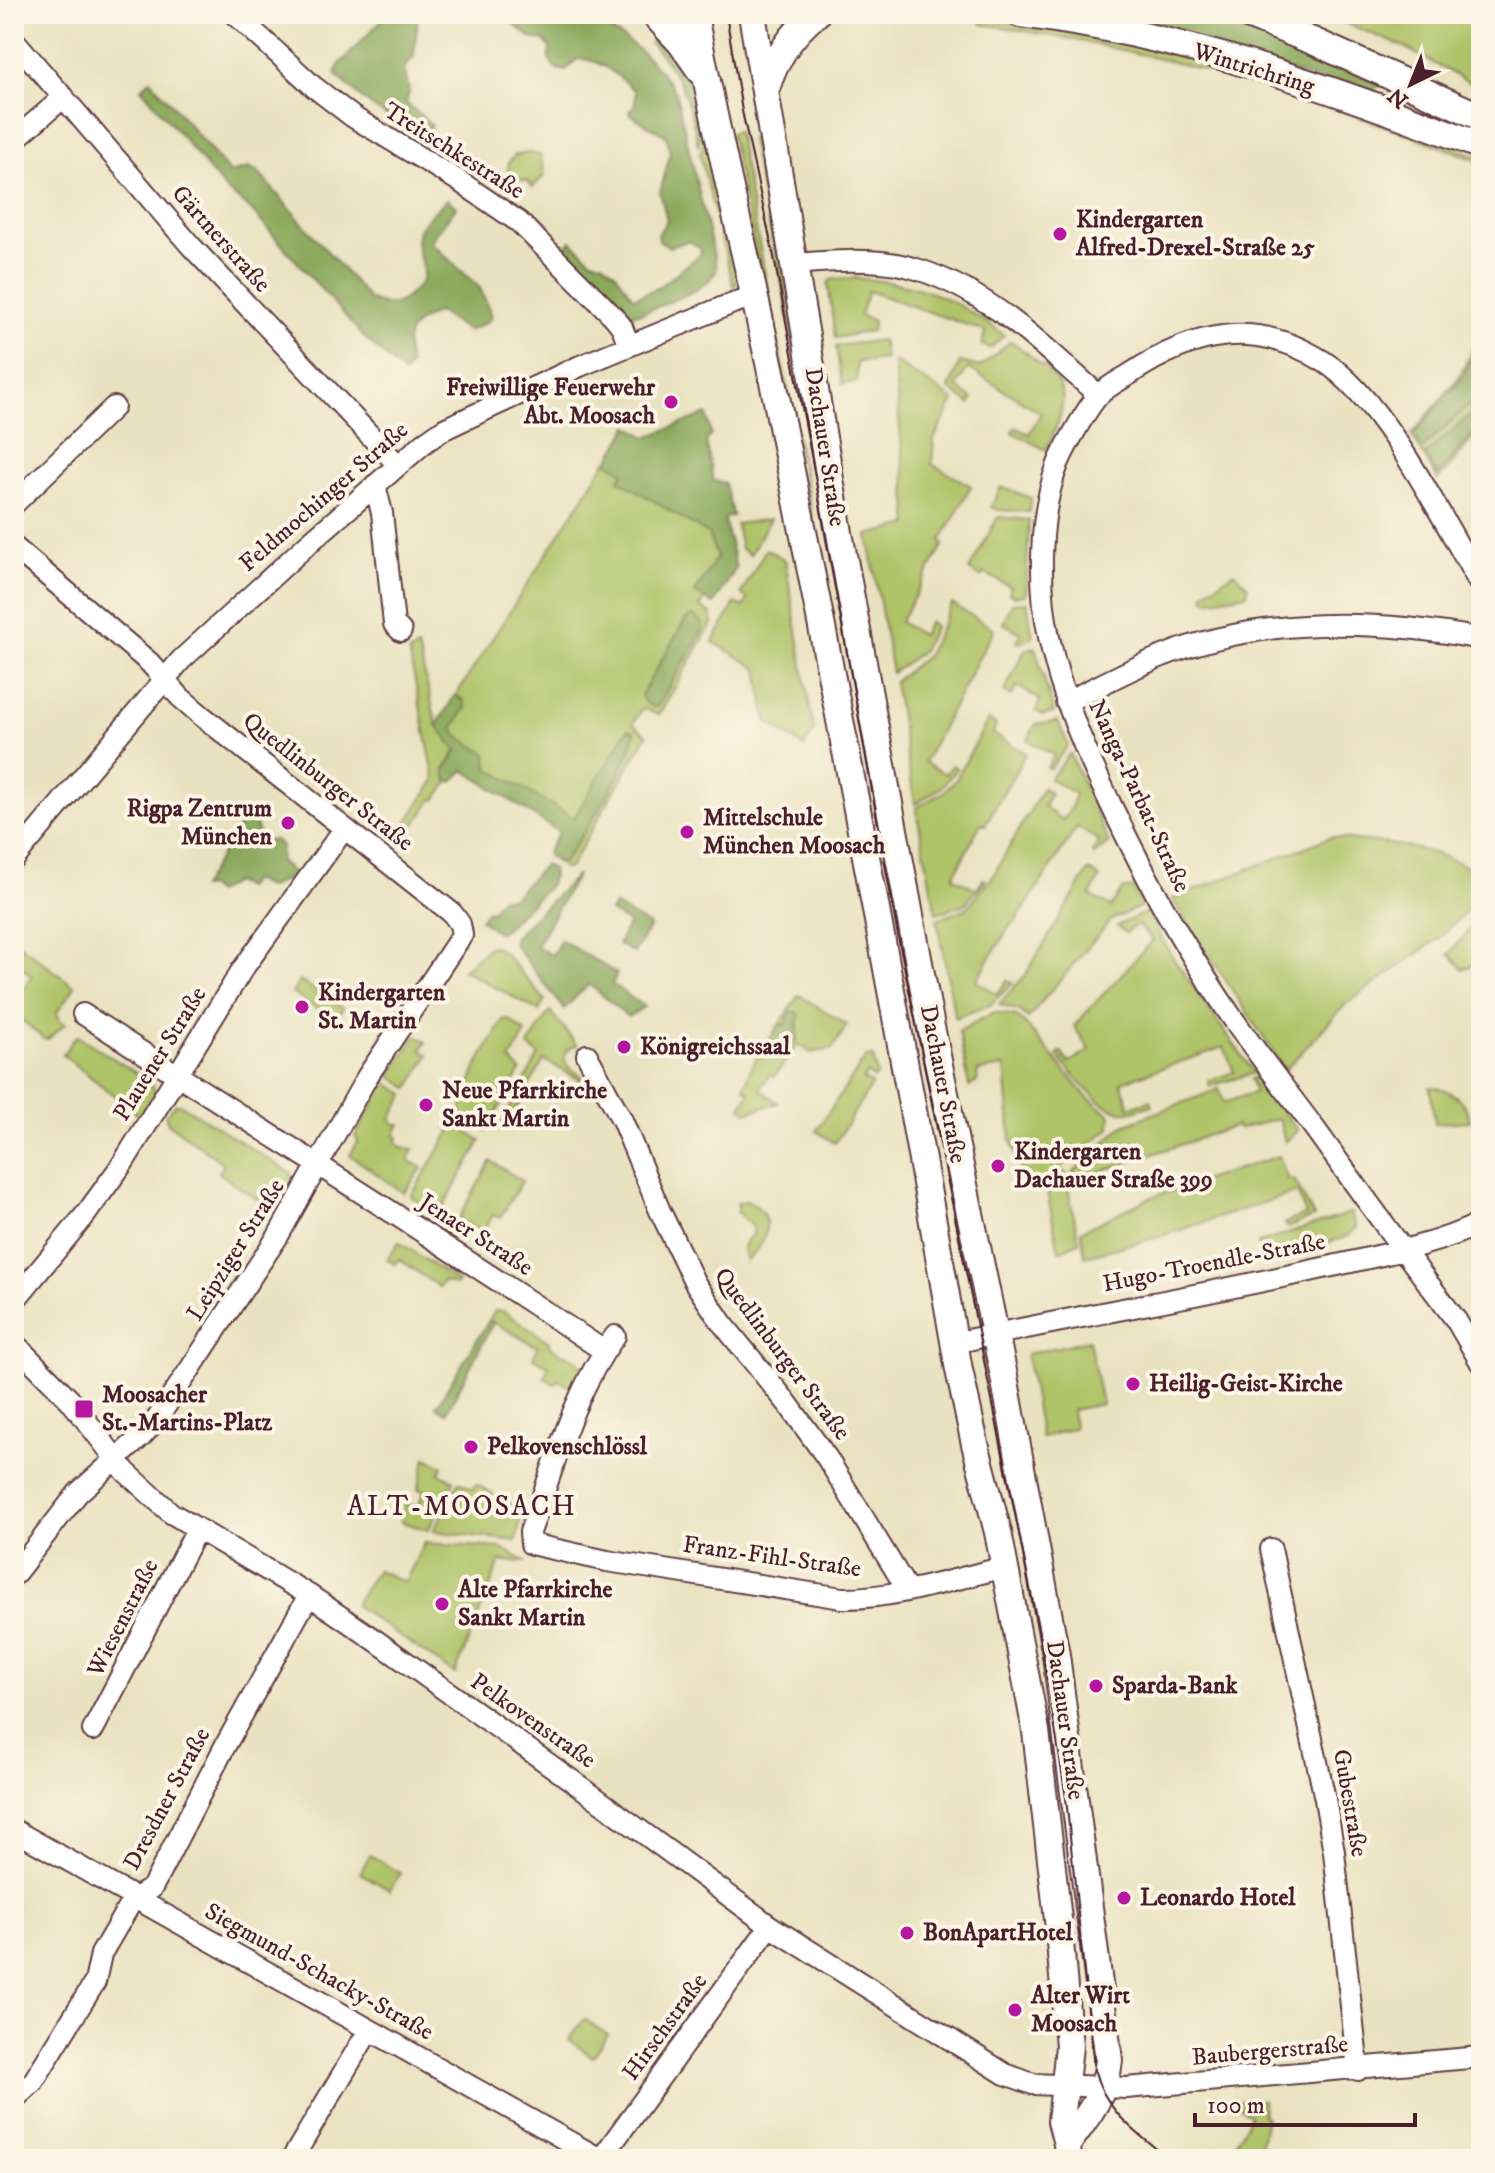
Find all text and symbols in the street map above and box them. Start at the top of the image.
street label: Wintrichring [1189,36,1319,102]
north arrow [1371,44,1451,124]
text: N [1383,81,1414,114]
street label: Treitschkestraße [378,96,530,206]
street label: Gärtnerstraße [165,179,277,299]
place label: Kindergarten Alfred-Drexel-Straße 25 [1075,205,1315,263]
marker: Kindergarten Alfred-Drexel-Straße 25 [1051,225,1069,243]
street label: Dachauer Straße [798,365,852,529]
place label: Freiwillige Feuerwehr Abt. Moosach [446,373,656,431]
marker: Freiwillige Feuerwehr Abt. Moosach [662,393,680,411]
street label: Feldmochinger Straße [233,415,415,579]
street label: Nanga-Parbat-Straße [1081,695,1197,897]
street label: Quedlinburger Straße [237,706,419,858]
place label: Rigpa Zentrum München [127,794,272,852]
place label: Mittelschule München Moosach [703,803,886,861]
marker: Rigpa Zentrum München [279,814,297,832]
marker: Mittelschule München Moosach [678,823,696,841]
place label: Kindergarten St. Martin [318,978,446,1036]
street label: Plauener Straße [107,981,213,1127]
marker: Kindergarten St. Martin [293,998,311,1016]
street label: Dachauer Straße [913,1002,973,1166]
place label: Königreichssaal [640,1032,791,1062]
marker: Königreichssaal [615,1038,633,1056]
place label: Neue Pfarrkirche Sankt Martin [442,1076,607,1134]
marker: Neue Pfarrkirche Sankt Martin [417,1096,435,1114]
place label: Kindergarten Dachauer Straße 399 [1014,1137,1213,1195]
marker: Kindergarten Dachauer Straße 399 [989,1157,1007,1175]
street label: Leipziger Straße [180,1173,292,1326]
street label: Jenaer Straße [412,1186,539,1283]
street label: Hugo-Troendle-Straße [1100,1227,1328,1299]
street label: Quedlinburger Straße [707,1262,857,1446]
place label: Heilig-Geist-Kirche [1149,1369,1343,1399]
marker: Heilig-Geist-Kirche [1124,1375,1142,1393]
place label: Moosacher St.-Martins-Platz [102,1380,273,1438]
marker: Moosacher St.-Martins-Platz [73,1398,95,1420]
place label: Pelkovenschlössl [487,1432,648,1462]
marker: Pelkovenschlössl [462,1438,480,1456]
district label: ALT-MOOSACH [347,1489,577,1524]
street label: Franz-Fihl-Straße [681,1530,863,1584]
street label: Wiesenstraße [80,1554,165,1683]
place label: Alte Pfarrkirche Sankt Martin [457,1575,612,1633]
marker: Alte Pfarrkirche Sankt Martin [433,1595,451,1613]
street label: Dachauer Straße [1039,1638,1091,1802]
street label: Pelkovenstraße [464,1667,602,1775]
place label: Sparda-Bank [1112,1671,1239,1701]
marker: Sparda-Bank [1087,1677,1105,1695]
street label: Dresdner Straße [117,1723,217,1875]
street label: Gubestraße [1326,1747,1374,1859]
place label: Leonardo Hotel [1140,1883,1296,1913]
marker: Leonardo Hotel [1115,1889,1133,1907]
street label: Siegmund-Schacky-Straße [199,1897,439,2047]
place label: BonApartHotel [923,1918,1074,1948]
marker: BonApartHotel [898,1924,916,1942]
street label: Hirschstraße [616,1967,714,2087]
place label: Alter Wirt Moosach [1030,1981,1130,2039]
marker: Alter Wirt Moosach [1006,2001,1024,2019]
street label: Baubergerstraße [1191,2029,1350,2073]
scale bar [1195,2077,1415,2127]
text: 100 m [1207,2091,1265,2121]

